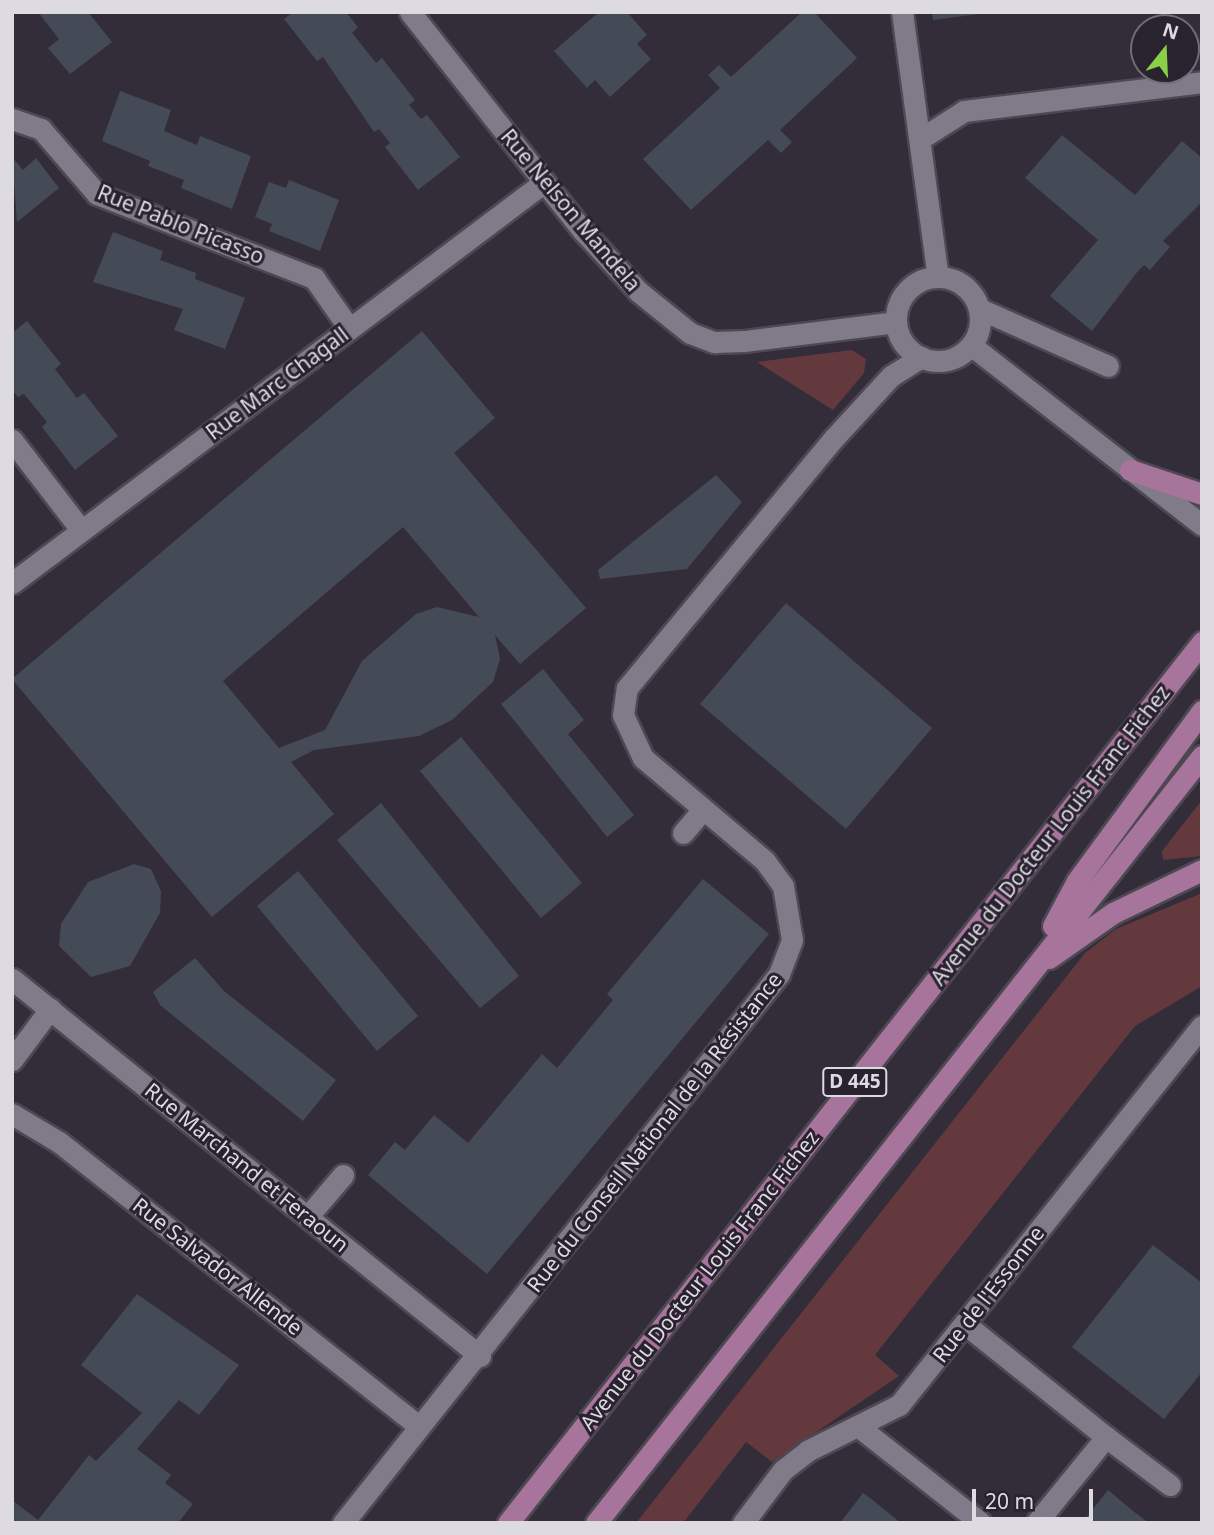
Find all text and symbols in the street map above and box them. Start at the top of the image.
north arrow [1130,14,1200,84]
text: N [1159,16,1182,46]
street label: Rue Nelson Mandela [496,124,646,296]
street label: Rue Pablo Picasso [94,179,268,269]
street label: Rue Marc Chagall [201,321,353,445]
street label: Avenue du Docteur Louis Franc Fichez [925,680,1175,990]
street label: Rue du Conseil National de la Résistance [521,967,787,1297]
road number: D 445 [822,1066,888,1098]
street label: Rue Marchand et Feraoun [140,1077,354,1257]
street label: Avenue du Docteur Louis Franc Fichez [574,1125,824,1435]
street label: Rue Salvador Allende [128,1192,308,1340]
street label: Rue de l'Essonne [927,1221,1049,1367]
scale bar [976,1476,1097,1520]
text: 20 m [985,1487,1034,1515]

